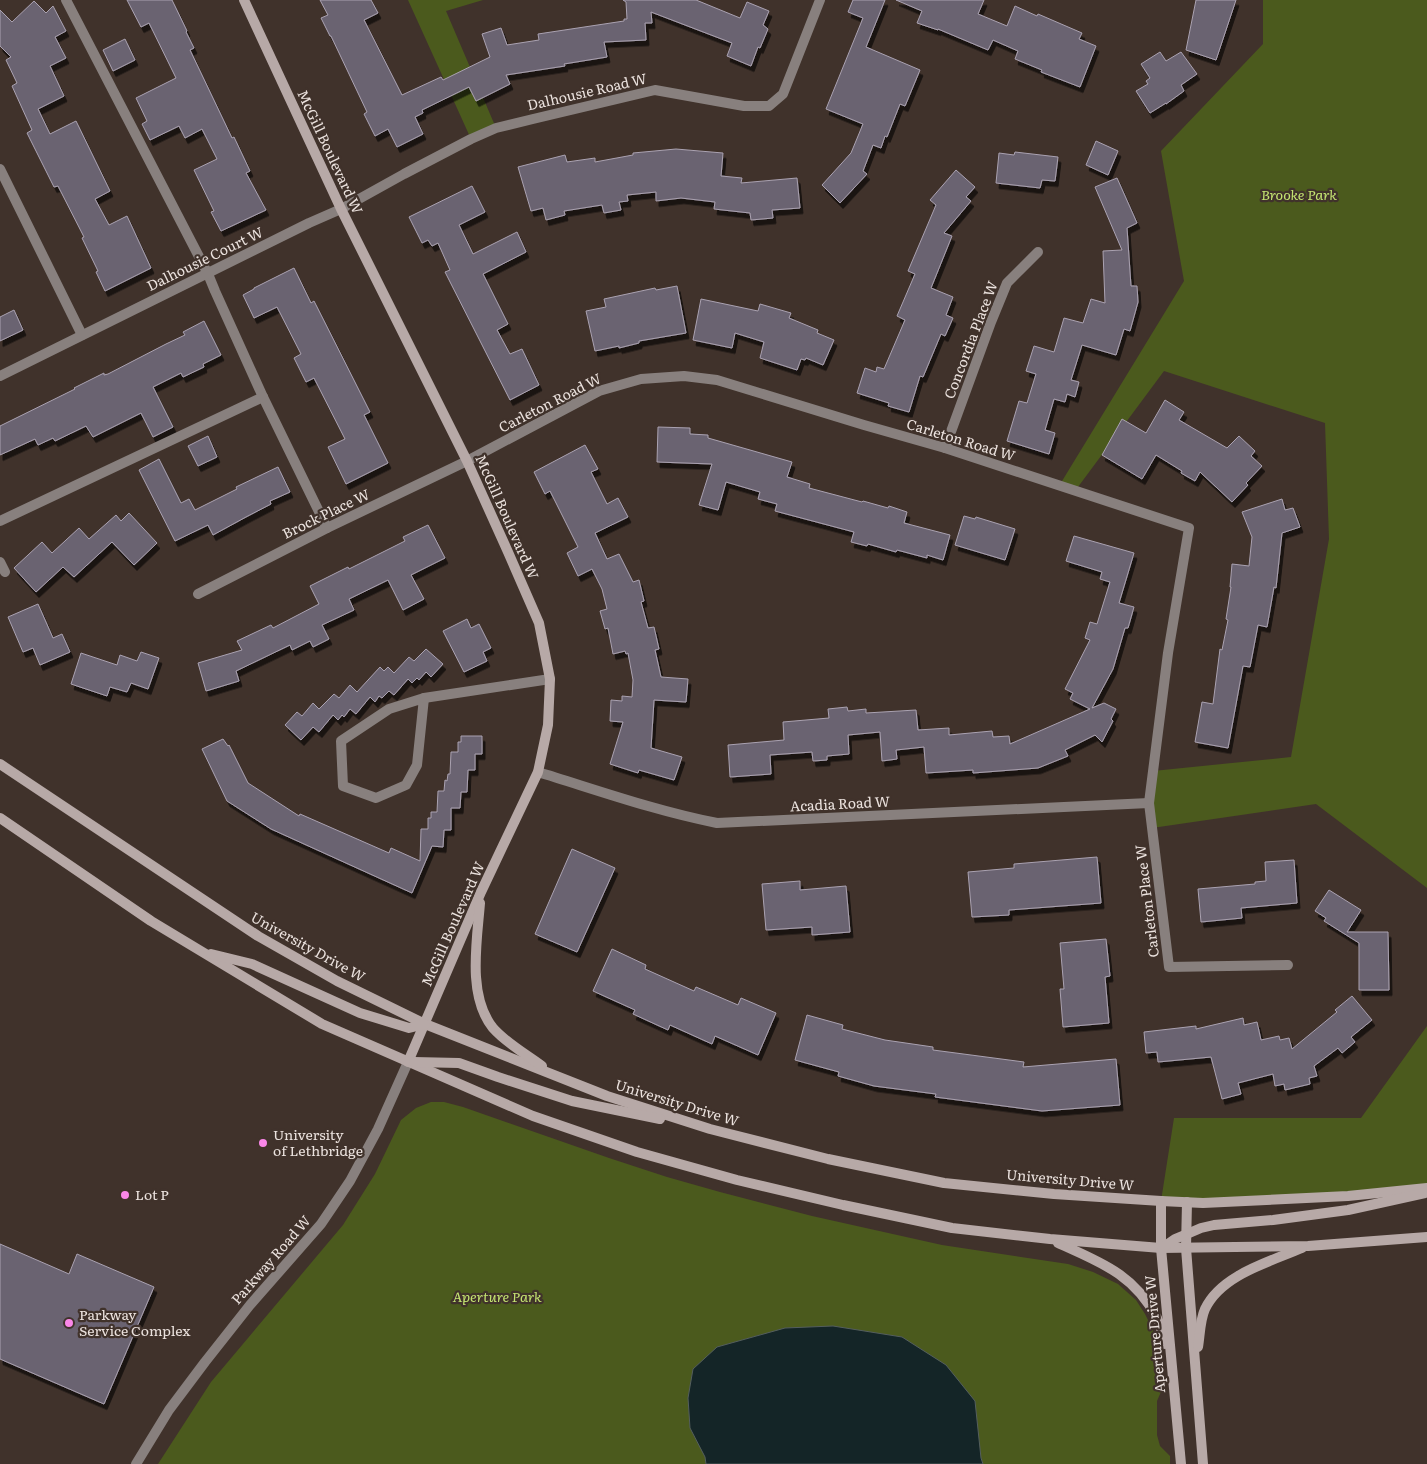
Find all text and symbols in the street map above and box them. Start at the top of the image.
street label: Dalhousie Road W [525,68,649,115]
street label: McGill Boulevard W [293,86,368,217]
park label: Brooke Park [1261,184,1337,204]
street label: Dalhousie Court W [143,221,266,295]
street label: Concordia Place W [938,278,1002,402]
street label: Carleton Road W [495,368,604,437]
street label: Carleton Road W [904,413,1018,465]
street label: McGill Boulevard W [471,451,544,582]
street label: Brock Place W [278,483,373,543]
street label: Acadia Road W [789,790,891,816]
street label: Carleton Place W [1129,844,1163,959]
street label: McGill Boulevard W [416,858,489,989]
street label: University Drive W [248,906,369,986]
street label: University Drive W [613,1074,741,1130]
place label: University of Lethbridge [273,1124,363,1160]
marker: University of Lethbridge [257,1137,269,1149]
street label: University Drive W [1005,1163,1135,1195]
place label: Lot P [135,1184,169,1204]
marker: Lot P [119,1189,131,1201]
street label: Parkway Road W [226,1210,315,1308]
street label: Aperture Drive W [1139,1274,1169,1394]
park label: Aperture Park [452,1286,542,1306]
place label: Parkway Service Complex [79,1304,191,1340]
marker: Parkway Service Complex [63,1317,75,1329]

